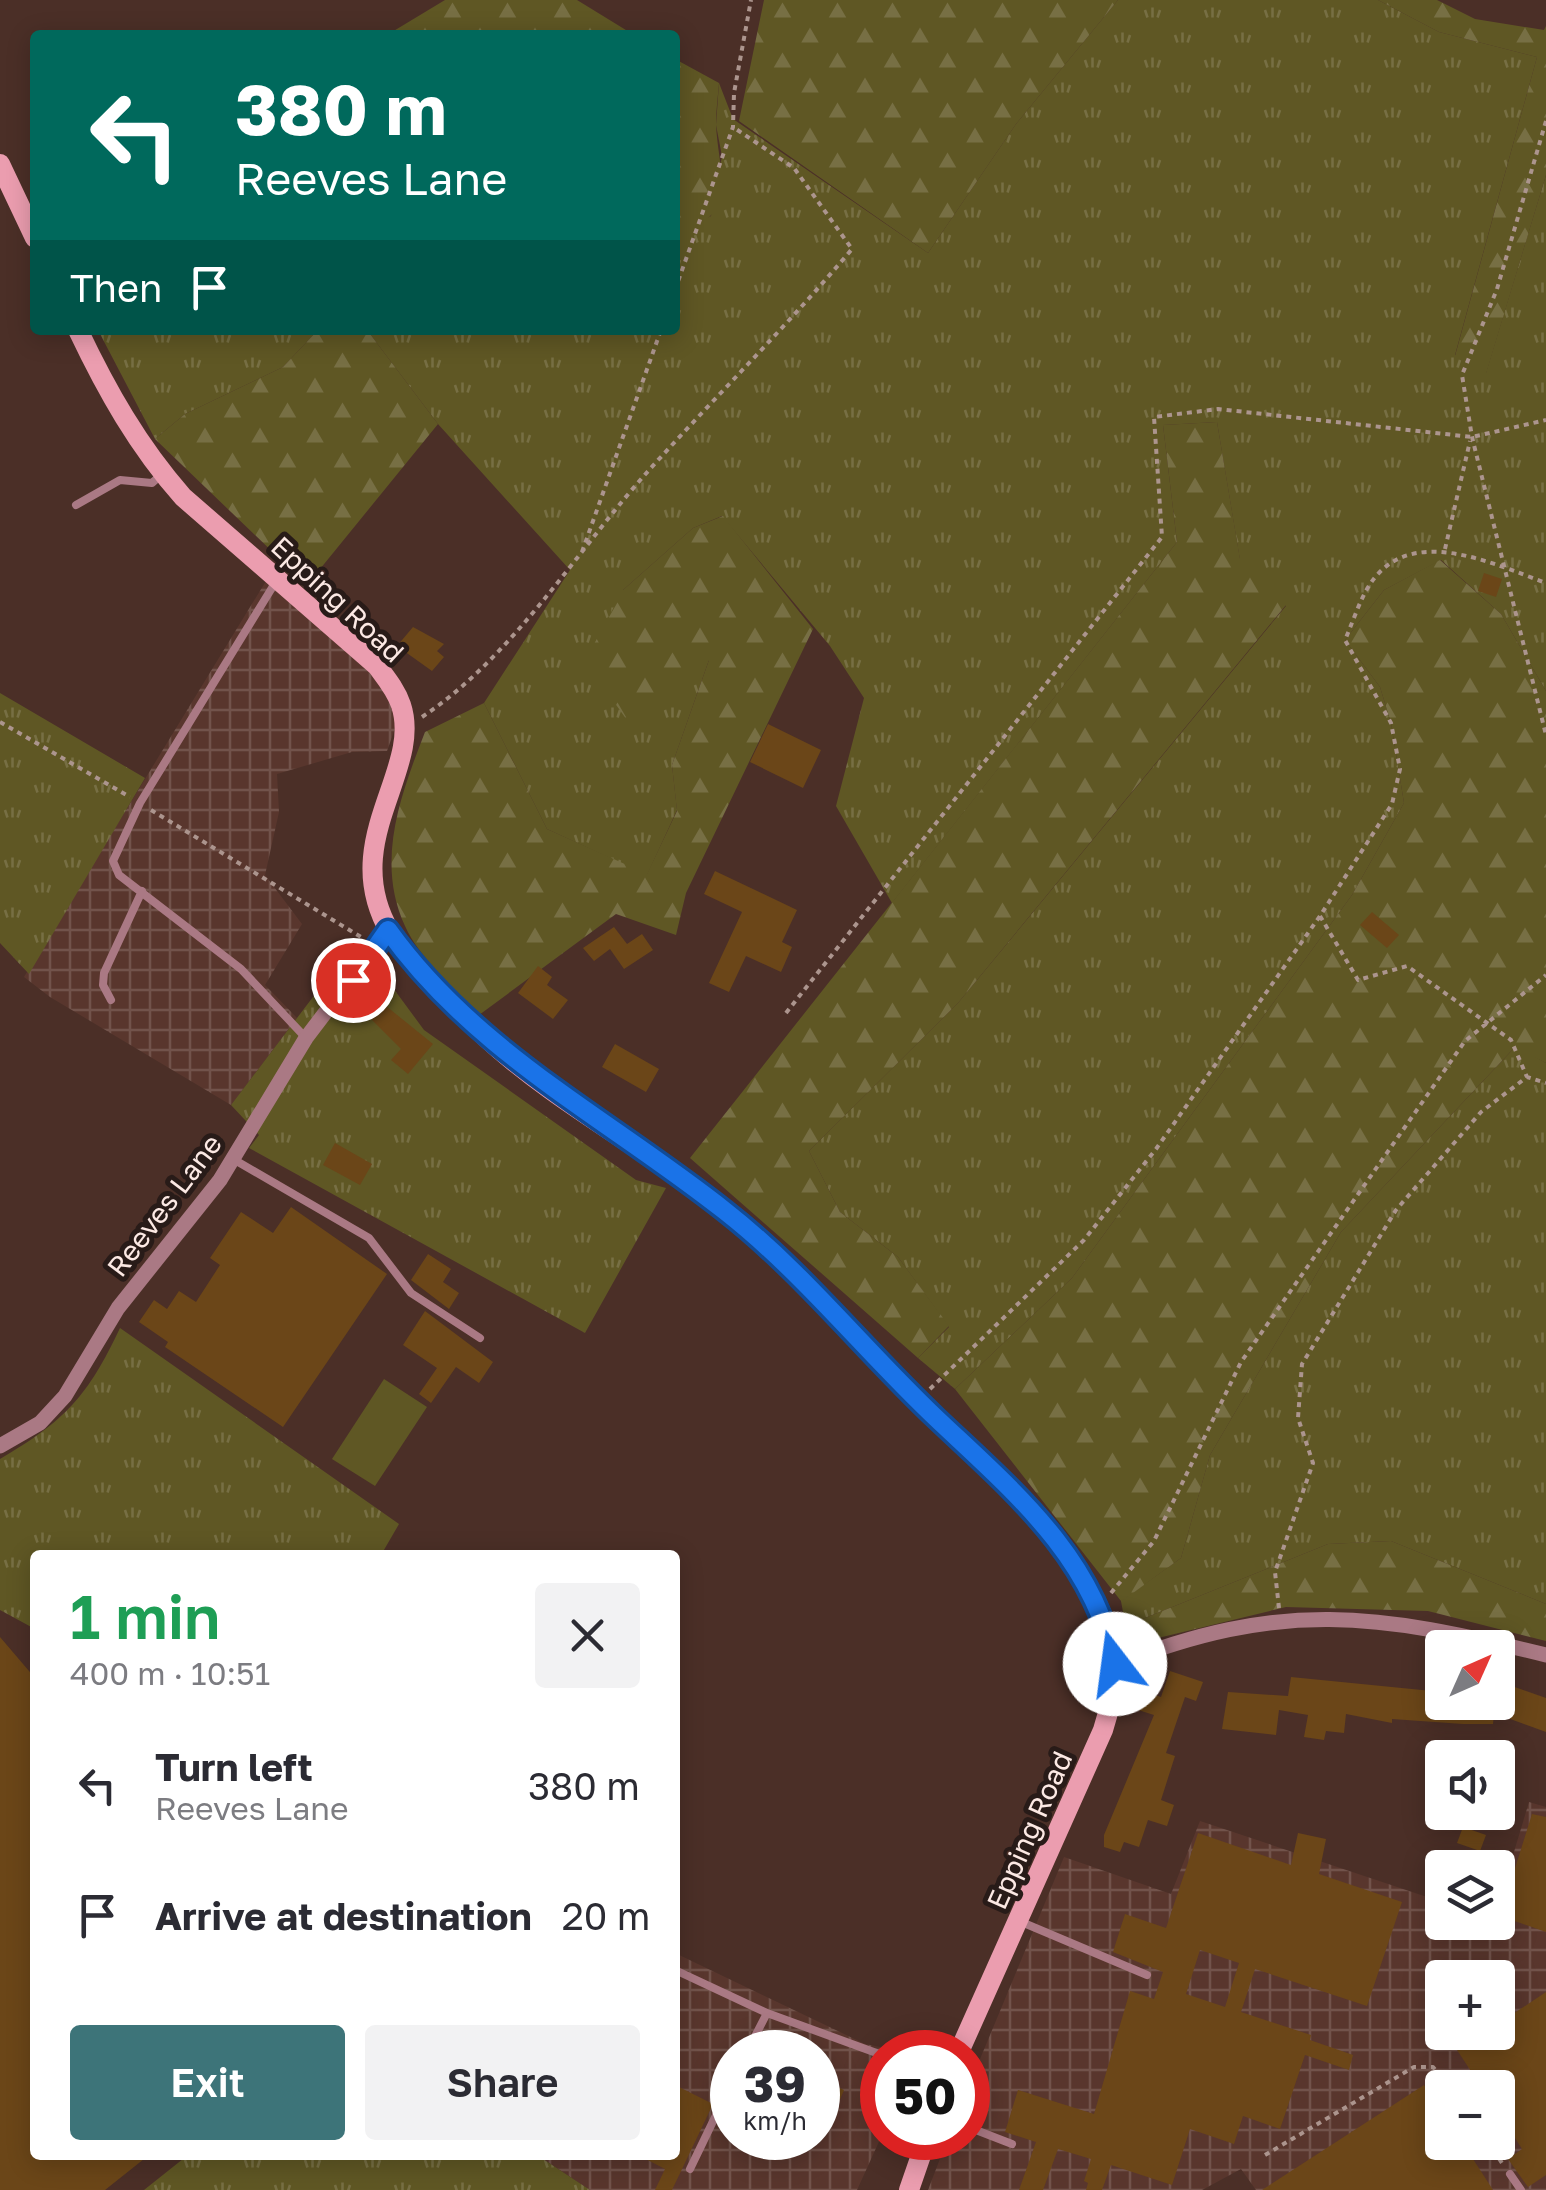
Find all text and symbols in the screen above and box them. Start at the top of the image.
text: 380 m [235,66,447,150]
icon: left [70,70,200,200]
text: Reeves Lane [235,151,507,205]
icon: arrive [182,260,237,315]
text: Then [70,265,162,310]
street label: Epping Road [265,529,411,669]
pin [311,938,396,1023]
icon: arrive [326,953,381,1008]
street label: Reeves Lane [100,1127,228,1283]
text: 1 min [70,1580,220,1652]
button: close [535,1583,640,1688]
position arrow [1063,1612,1167,1716]
north arrow [1425,1630,1515,1720]
map controls [1425,1630,1515,2160]
text: 400 m · 10:51 [70,1654,270,1692]
button: sound [1425,1740,1515,1830]
text: Turn left [155,1744,313,1789]
street label: Epping Road [980,1746,1078,1914]
icon: left [70,1758,125,1813]
text: 380 m [528,1763,640,1808]
text: Reeves Lane [155,1789,349,1827]
button: layers [1425,1850,1515,1940]
icon: arrive [70,1888,125,1943]
text: Arrive at destination [155,1893,532,1938]
text: 20 m [562,1893,650,1938]
button: + [1425,1960,1515,2050]
button: Exit [70,2025,345,2140]
button: Share [365,2025,640,2140]
speed limit sign: 50 [860,2030,990,2160]
text: 39 [744,2053,806,2113]
button: − [1425,2070,1515,2160]
text: km/h [743,2105,807,2136]

